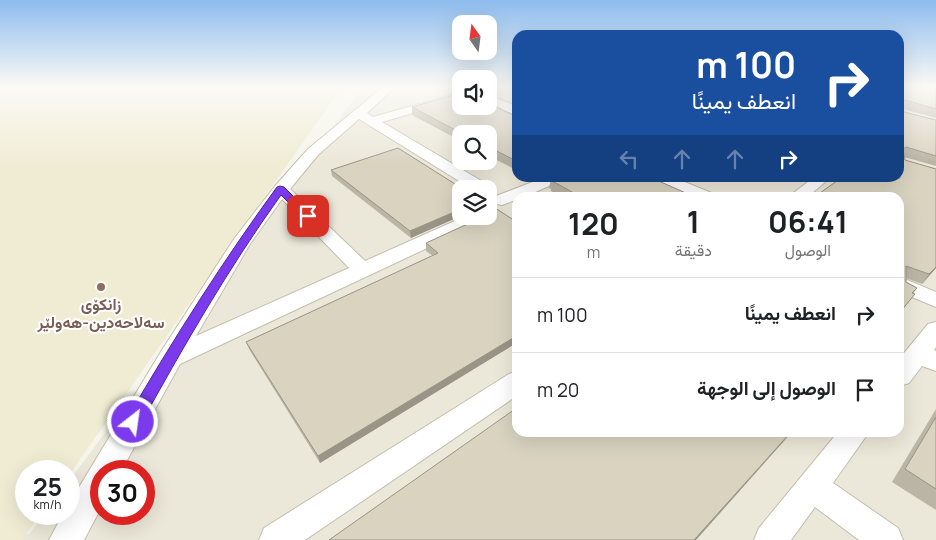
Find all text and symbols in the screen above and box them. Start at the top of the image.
north arrow [452,15,498,60]
map controls [452,15,497,225]
text: 100 m [696,41,796,89]
icon: right [814,50,879,115]
button: sound [452,70,497,115]
text: انعطف يمينًا [692,86,796,116]
button: search [452,125,497,170]
icon: left [615,145,643,173]
icon: ahead [668,145,696,173]
icon: ahead [721,145,749,173]
icon: right [774,145,802,173]
button: layers [452,180,497,225]
pin [287,195,329,237]
text: 1 [687,201,700,242]
text: 06:41 [768,201,848,242]
icon: arrive [294,202,322,230]
text: 120 [568,203,619,244]
text: دقيقة [675,239,712,261]
text: الوصول [785,239,831,261]
text: m [587,241,600,263]
marker: زانکۆی سەلاحەدین-هەولێر [95,281,107,293]
place label: زانکۆی سەلاحەدین-هەولێر [37,293,165,333]
text: انعطف يمينًا [745,300,836,326]
icon: right [851,301,879,329]
text: 100 m [537,302,588,328]
text: الوصول إلى الوجهة [697,375,836,401]
icon: arrive [851,376,879,404]
text: 20 m [537,377,579,403]
position arrow [106,395,158,447]
speed limit sign: 30 [90,460,155,525]
text: 25 [33,469,62,504]
text: km/h [34,496,61,513]

